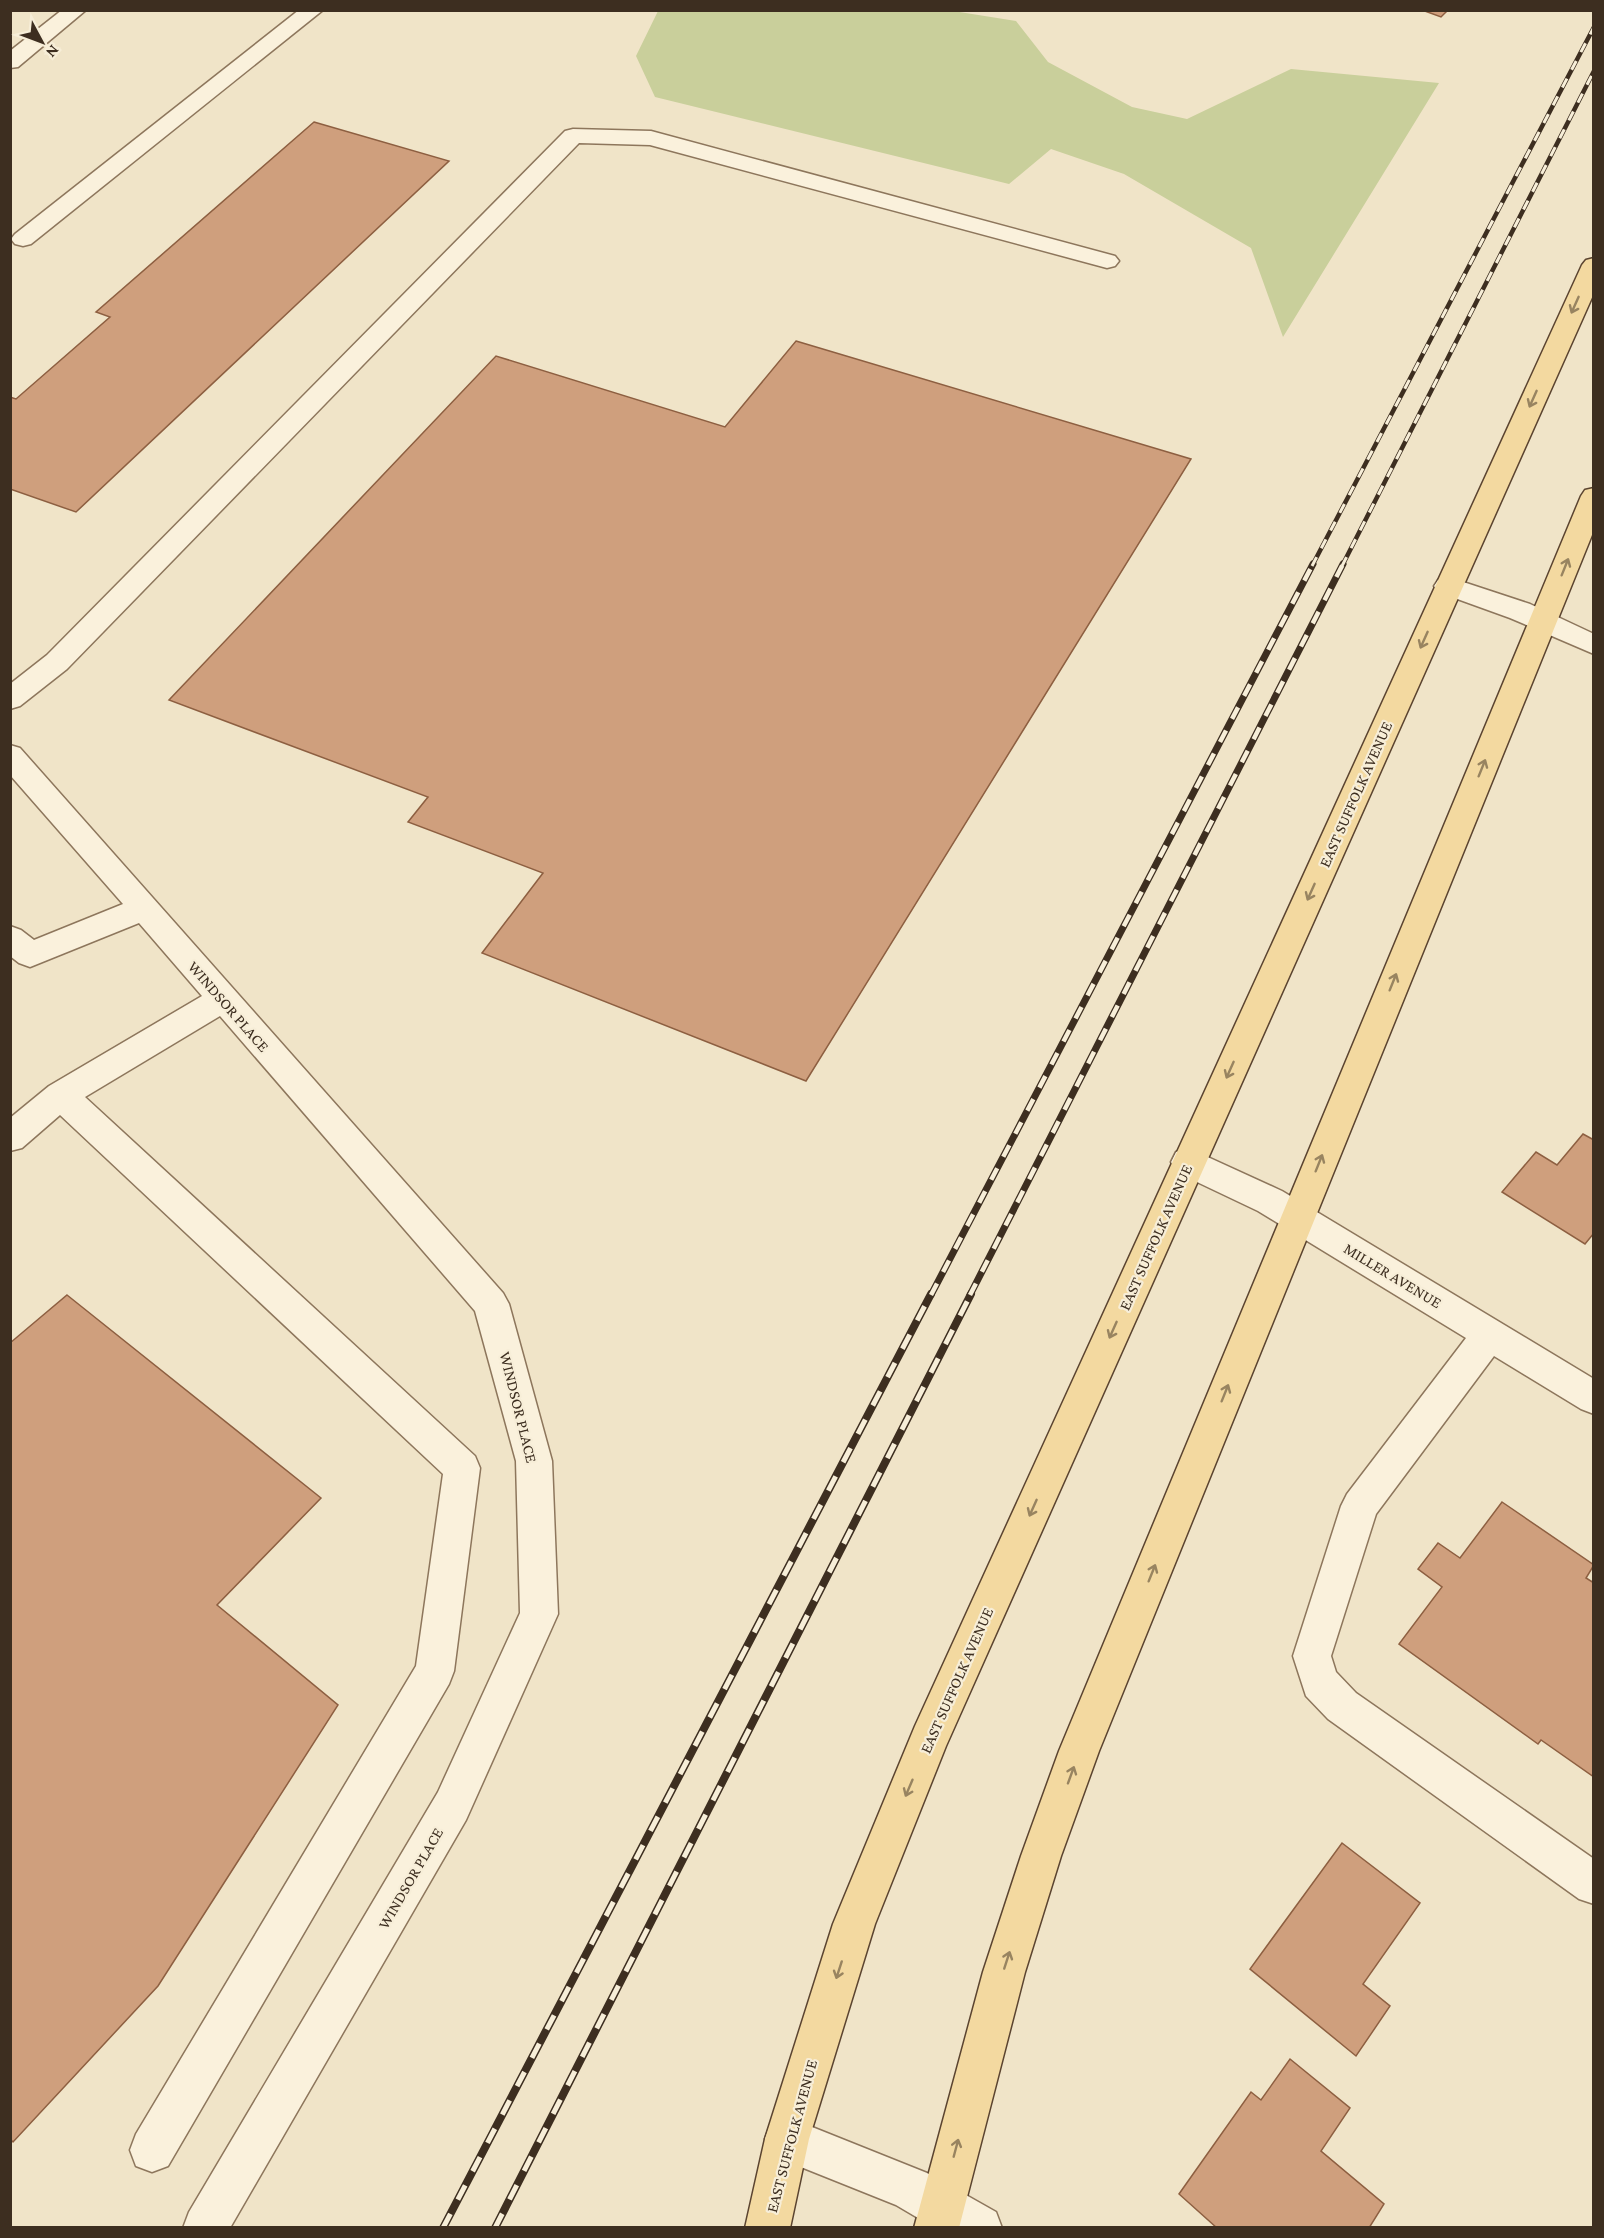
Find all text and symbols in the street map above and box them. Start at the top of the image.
north arrow [12,12,72,72]
text: N [43,42,63,61]
one-way arrow [1569,296,1580,314]
one-way arrow [1526,390,1538,408]
one-way arrow [1560,558,1571,577]
one-way arrow [1418,630,1430,648]
street label: EAST SUFFOLK AVENUE [1316,719,1395,870]
one-way arrow [1477,759,1488,777]
one-way arrow [1304,883,1316,901]
street label: WINDSOR PLACE [185,958,273,1055]
one-way arrow [1388,974,1399,992]
one-way arrow [1224,1060,1235,1079]
one-way arrow [1314,1154,1325,1172]
street label: EAST SUFFOLK AVENUE [1116,1162,1195,1313]
street label: MILLER AVENUE [1341,1240,1445,1311]
one-way arrow [1106,1321,1118,1339]
street label: WINDSOR PLACE [496,1350,541,1465]
one-way arrow [1220,1384,1231,1402]
one-way arrow [1027,1499,1038,1517]
one-way arrow [1147,1564,1158,1583]
street label: EAST SUFFOLK AVENUE [917,1605,996,1756]
one-way arrow [1066,1766,1077,1785]
one-way arrow [903,1778,914,1797]
street label: WINDSOR PLACE [375,1824,446,1932]
one-way arrow [1003,1951,1014,1970]
one-way arrow [833,1960,844,1979]
street label: EAST SUFFOLK AVENUE [763,2058,820,2214]
one-way arrow [951,2139,963,2158]

